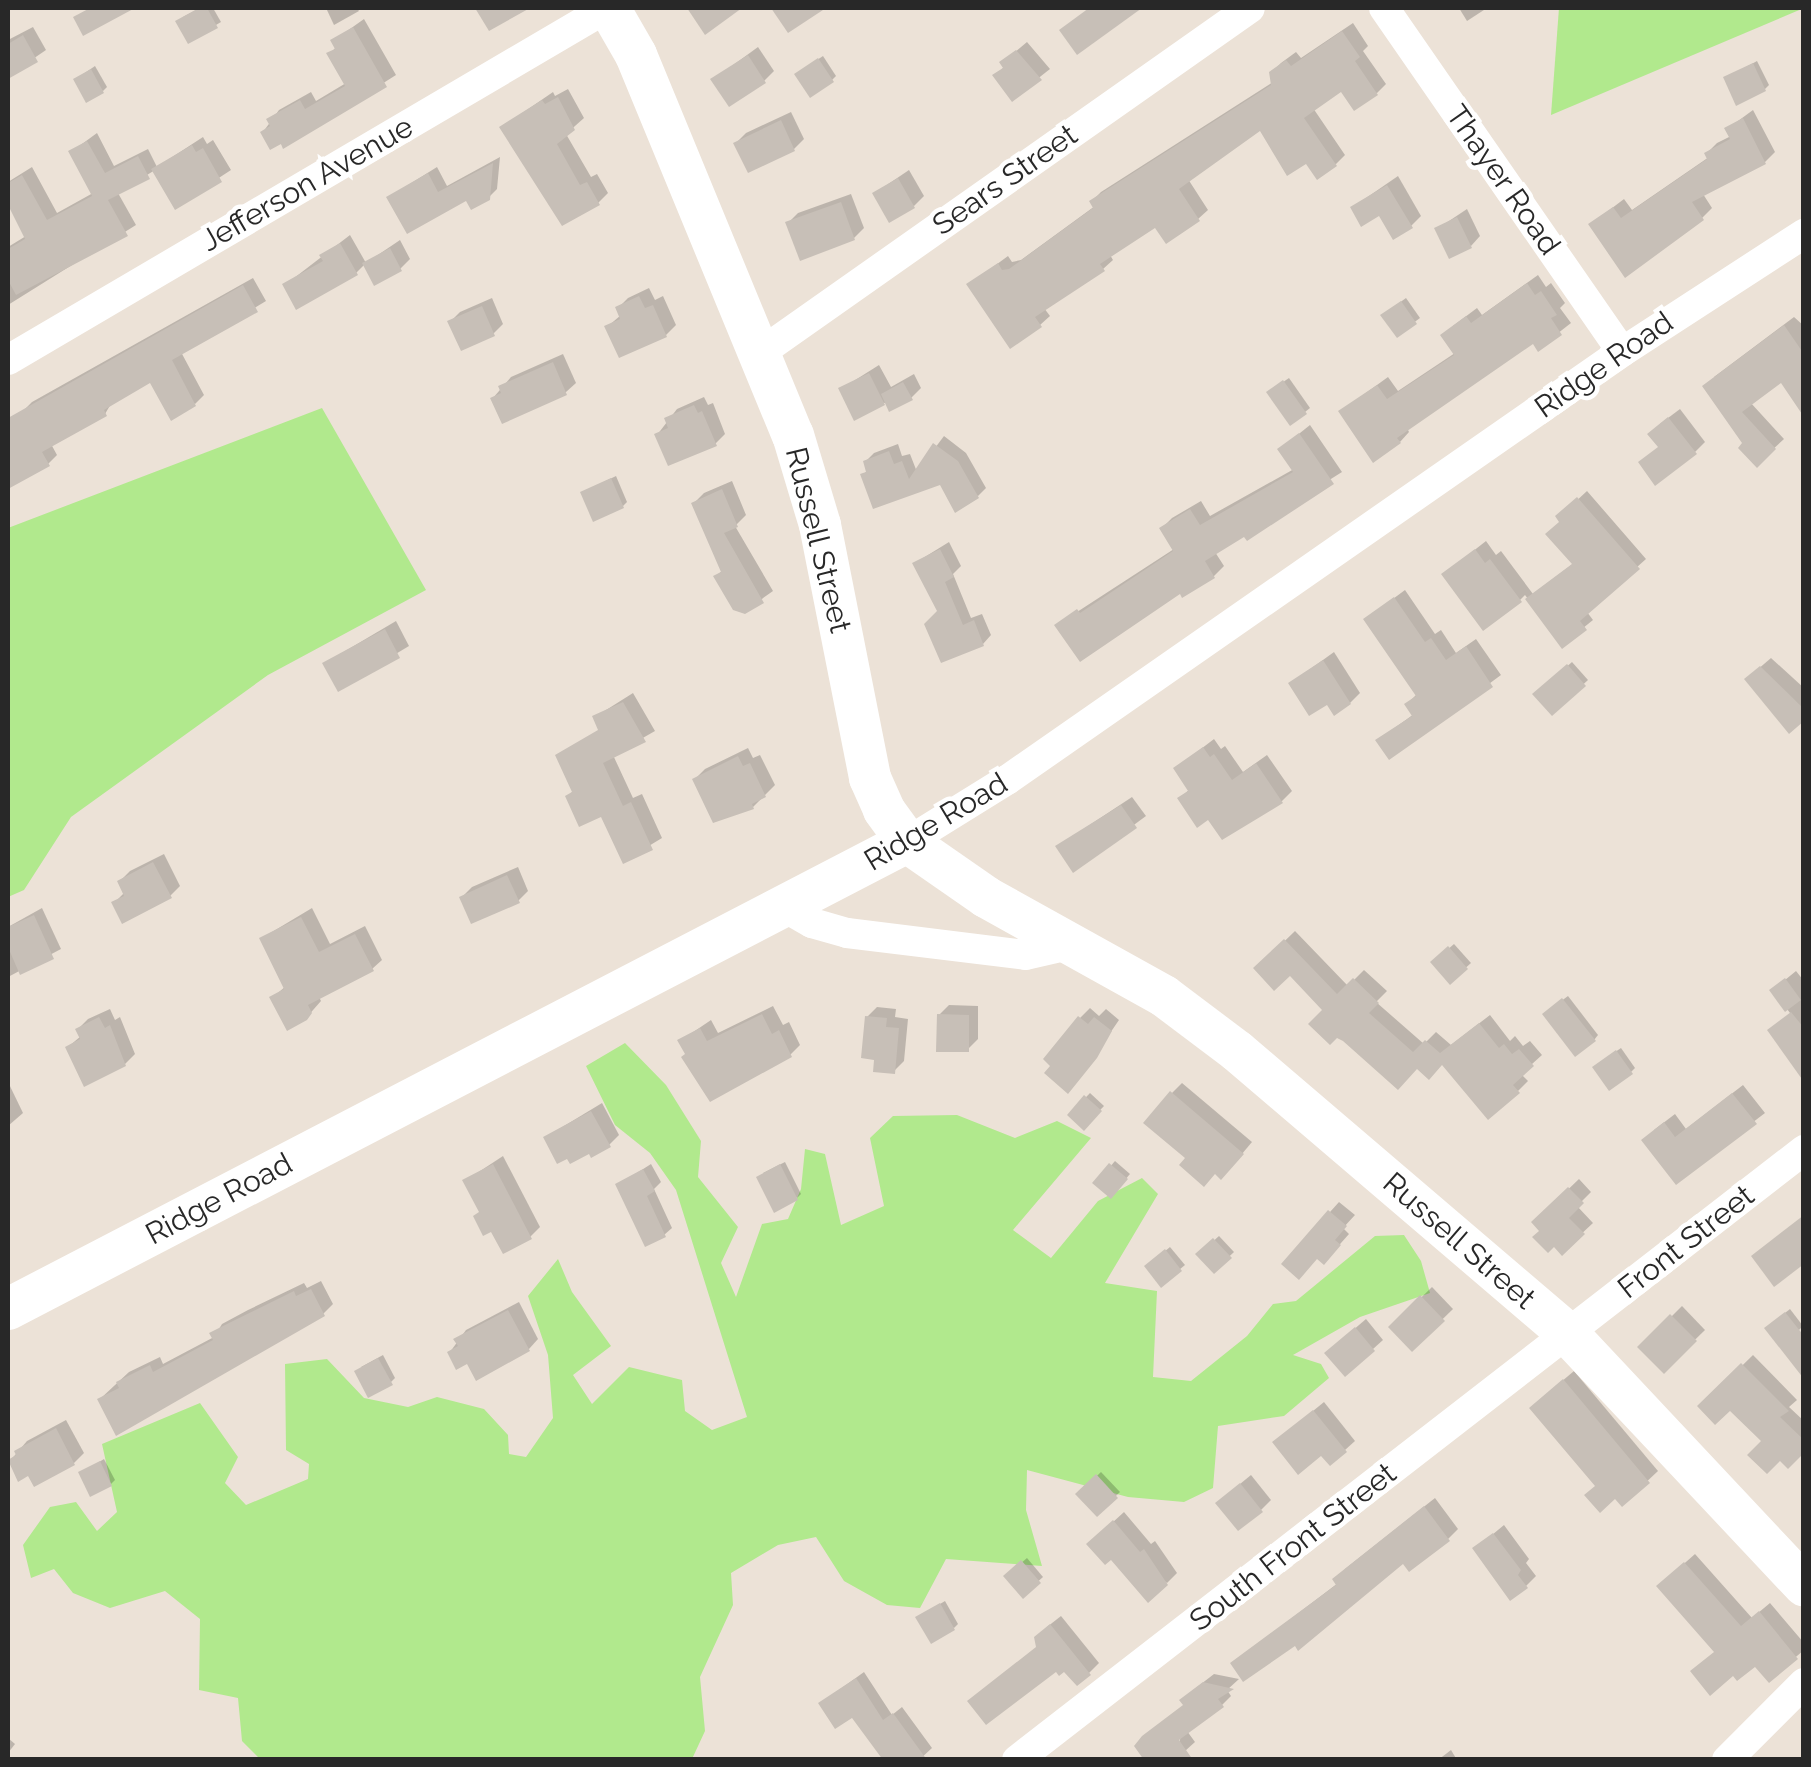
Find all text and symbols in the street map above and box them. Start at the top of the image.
street label: Thayer Road [1438,98,1568,262]
street label: Jefferson Avenue [194,109,420,259]
street label: Sears Street [926,117,1084,243]
street label: Ridge Road [1528,304,1680,426]
street label: Russell Street [777,443,859,637]
street label: Ridge Road [858,765,1014,879]
street label: Ridge Road [140,1145,298,1253]
street label: Russell Street [1375,1165,1543,1317]
street label: Front Street [1611,1178,1761,1306]
street label: South Front Street [1183,1455,1403,1639]

